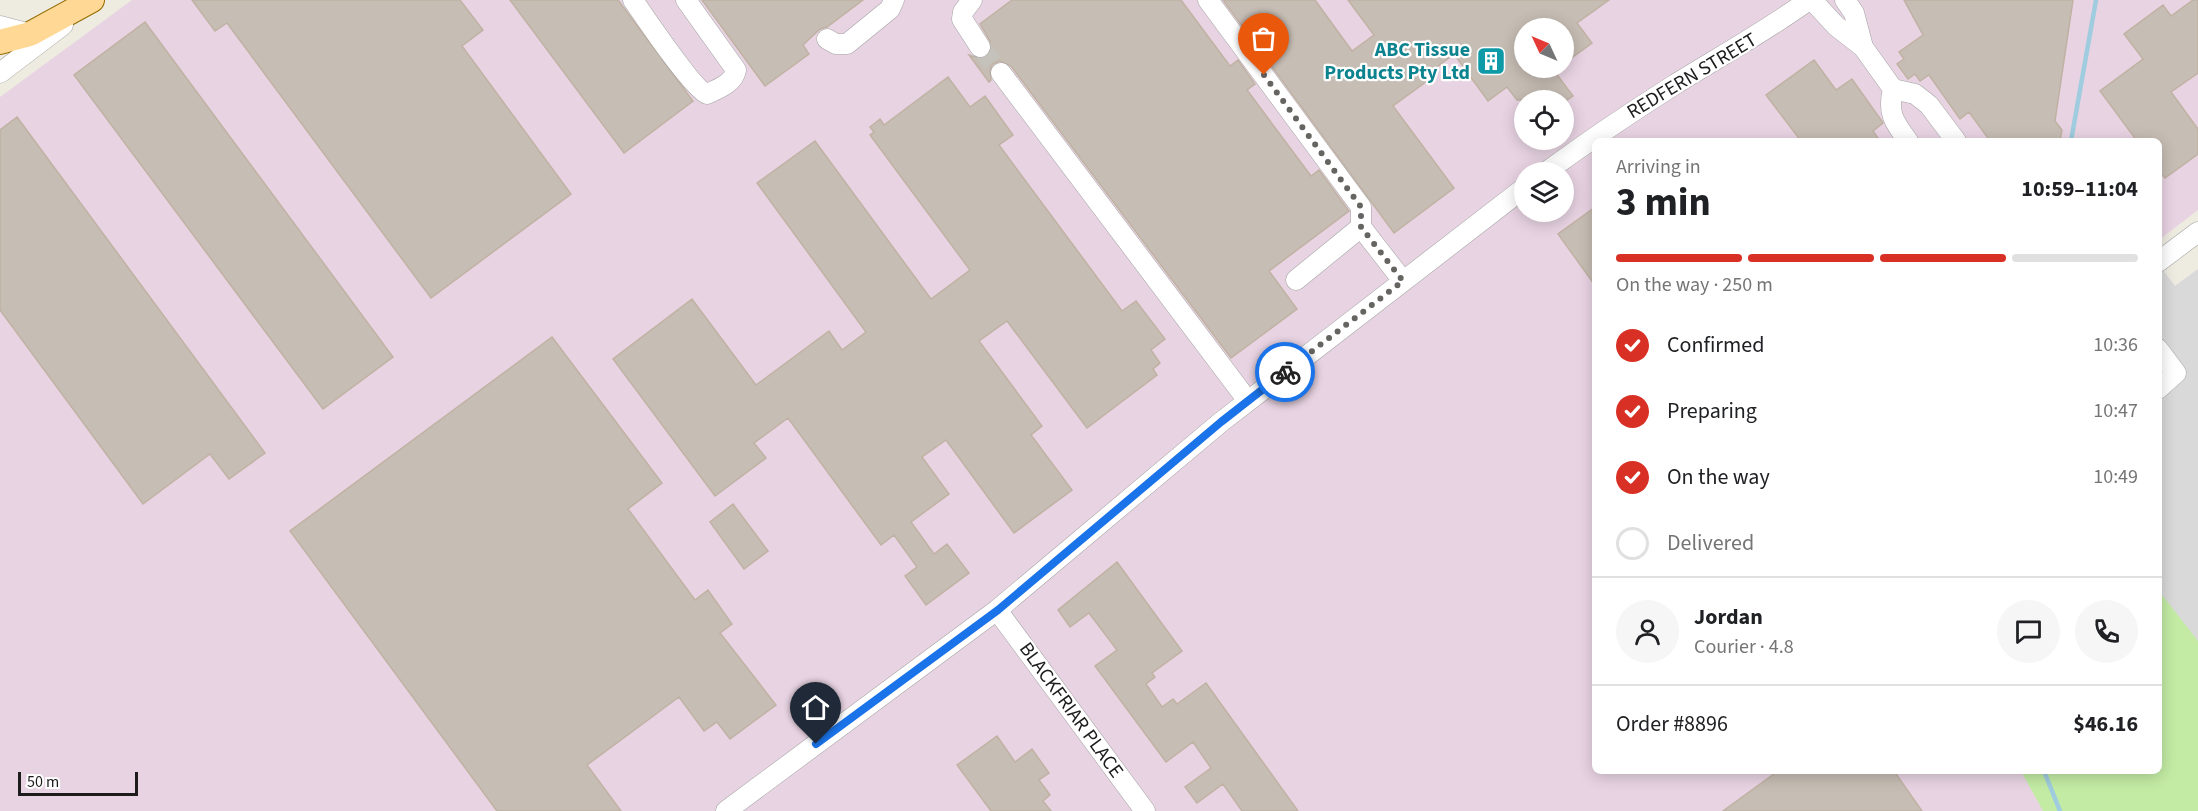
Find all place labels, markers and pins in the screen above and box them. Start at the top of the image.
pin [1238,13,1289,75]
place label: ABC Tissue Products Pty Ltd [1324,36,1470,87]
building icon: ABC Tissue Products Pty Ltd [1475,45,1507,77]
pin [790,682,841,744]

